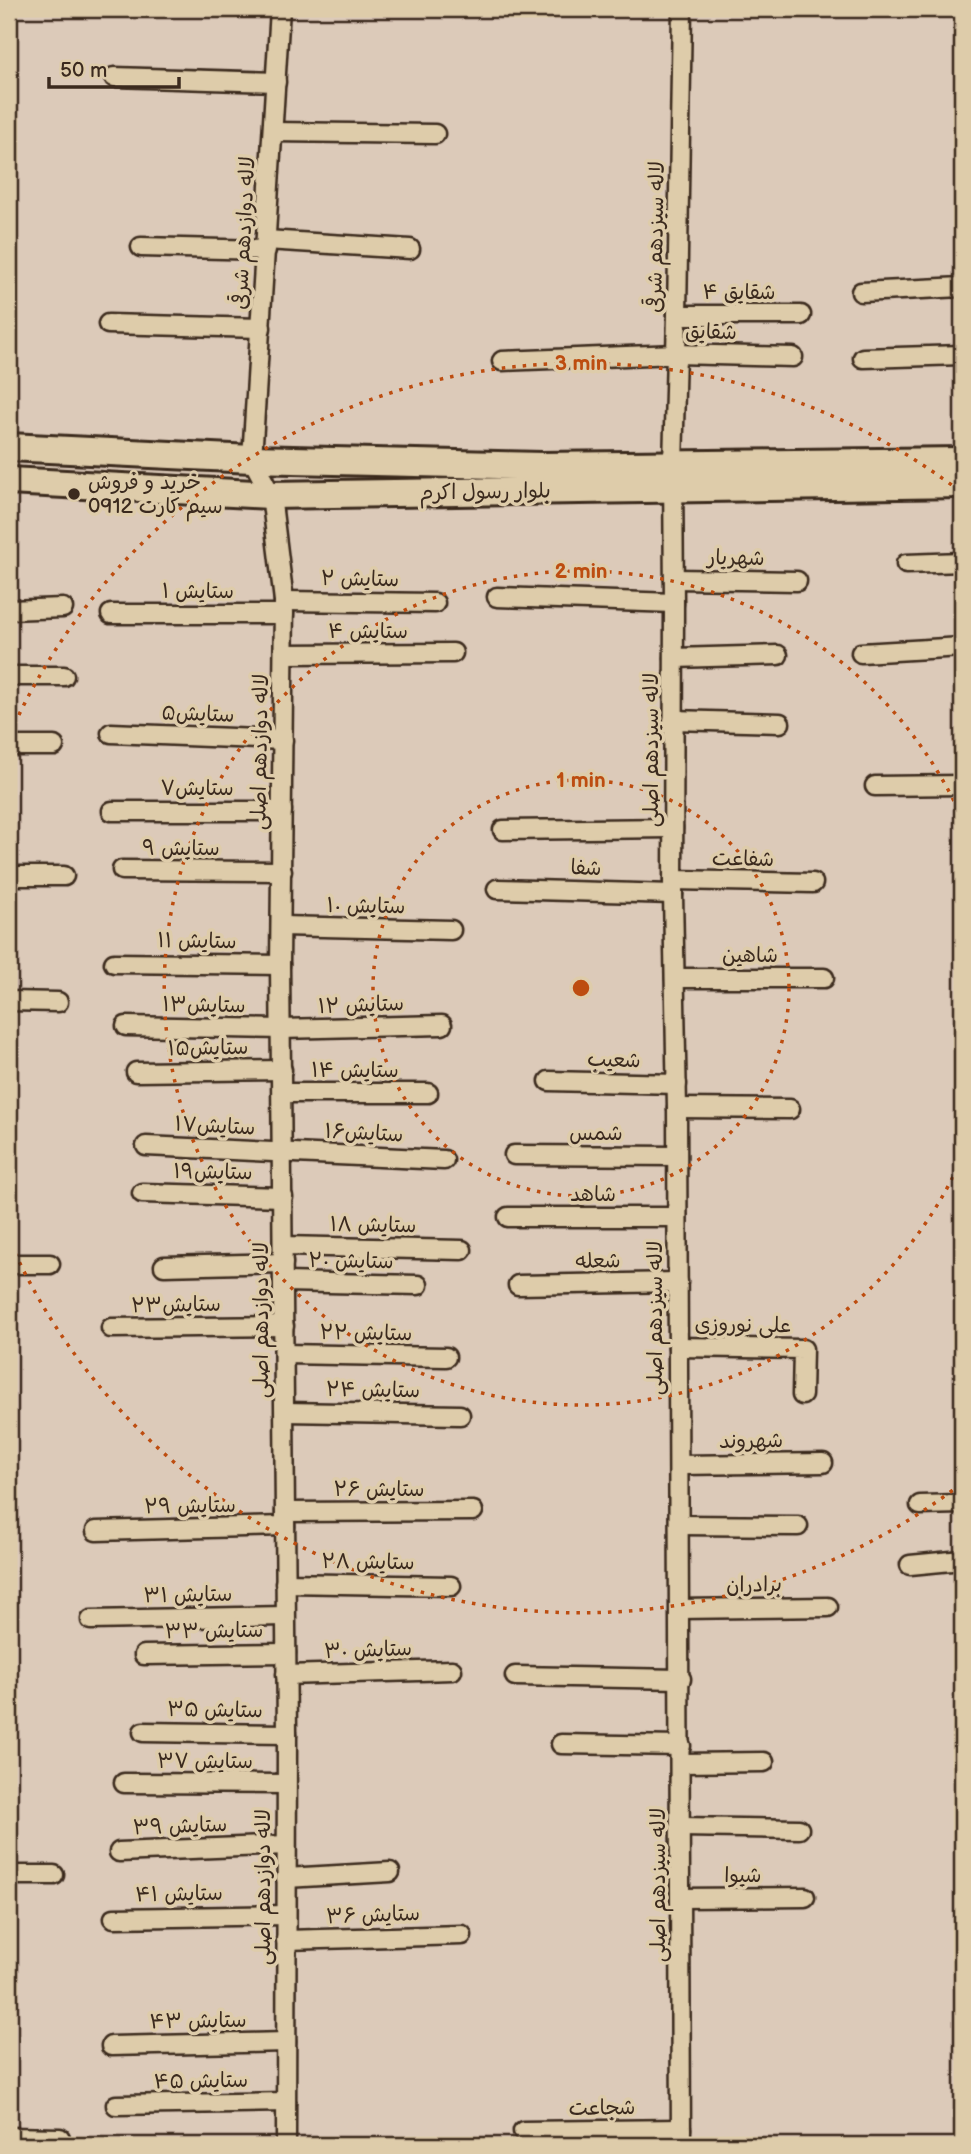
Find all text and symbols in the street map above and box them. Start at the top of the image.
scale bar [49,46,178,90]
text: 50 m [60,58,107,83]
street label: لاله دوازدهم شرقی [227,156,263,310]
street label: لاله سیزدهم شرقی [641,161,673,313]
street label: شقایق ۴ [702,280,776,305]
street label: شقایق [685,319,737,345]
text: 3 min [555,351,607,376]
place label: خرید و فروش سیم کارت 0912 [88,470,223,522]
street label: بلوار رسول اکرم [419,478,551,509]
marker: خرید و فروش سیم کارت 0912 [66,486,82,502]
street label: شهریار [705,545,765,571]
text: 2 min [554,559,608,584]
street label: ستایش ۲ [321,566,399,592]
street label: ستایش ۱ [162,579,234,604]
street label: ستایش ۴ [328,619,408,644]
street label: لاله سیزدهم اصلی [639,673,667,827]
street label: لاله دوازدهم اصلی [246,674,277,831]
street label: ستایش۵ [161,700,235,728]
text: 1 min [556,768,606,793]
street label: ستایش۷ [160,776,234,801]
street label: ستایش ۹ [142,836,220,861]
street label: شفاعت [712,846,774,872]
street label: شفا [570,855,602,881]
street label: ستایش ۱۰ [326,893,406,919]
street label: ستایش ۱۱ [157,928,237,954]
street label: شاهین [722,943,778,968]
centre of rings [569,976,593,1000]
street label: ستایش ۱۲ [318,991,404,1019]
street label: ستایش۱۳ [162,992,246,1018]
street label: ستایش۱۵ [167,1035,249,1061]
street label: شعیب [587,1047,641,1073]
street label: ستایش ۱۴ [311,1058,399,1083]
street label: ستایش۱۷ [174,1111,256,1141]
street label: ستایش۱۶ [324,1118,404,1148]
street label: شمس [569,1121,623,1146]
street label: ستایش۱۹ [173,1159,253,1185]
street label: شاهد [570,1182,616,1207]
street label: ستایش ۱۸ [330,1212,416,1238]
street label: لاله سیزدهم اصلی [643,1241,671,1395]
street label: لاله دوازدهم اصلی [249,1242,277,1398]
street label: ستایش ۲۰ [308,1248,394,1274]
street label: شعله [575,1248,621,1274]
street label: ستایش۲۳ [131,1292,221,1318]
street label: علی نوروزی [694,1312,792,1339]
street label: ستایش ۲۲ [319,1320,413,1346]
street label: ستایش ۲۴ [326,1377,420,1403]
street label: شهروند [719,1428,783,1454]
street label: ستایش ۲۶ [333,1477,425,1502]
street label: ستایش ۲۹ [144,1493,236,1519]
street label: ستایش ۲۸ [321,1549,415,1575]
street label: برادران [726,1572,782,1598]
street label: ستایش ۳۱ [143,1582,233,1608]
street label: ستایش ۳۳ [164,1618,264,1644]
street label: ستایش ۳۰ [323,1636,413,1664]
street label: ستایش ۳۵ [167,1697,263,1723]
street label: ستایش ۳۷ [157,1749,253,1774]
street label: لاله سیزدهم اصلی [646,1808,674,1962]
street label: لاله دوازدهم اصلی [251,1809,279,1965]
street label: ستایش ۳۹ [132,1812,228,1840]
street label: شیوا [724,1863,762,1888]
street label: ستایش ۴۱ [135,1881,223,1907]
street label: ستایش ۳۶ [326,1901,420,1929]
street label: ستایش ۴۳ [149,2008,247,2034]
street label: ستایش ۴۵ [154,2068,248,2094]
street label: شجاعت [568,2095,636,2121]

